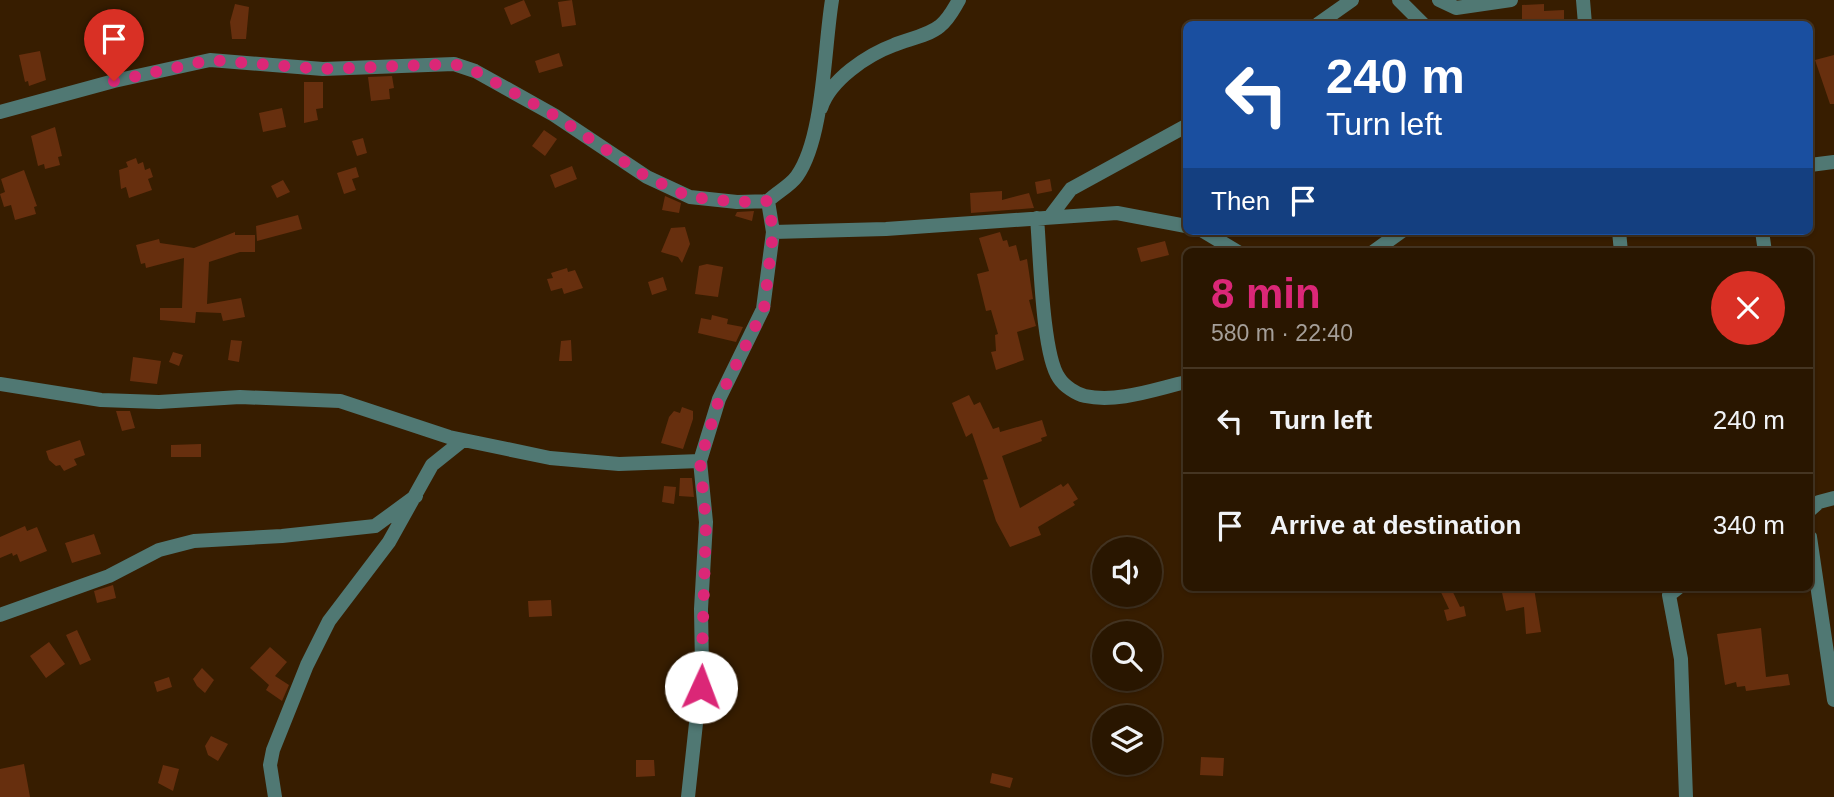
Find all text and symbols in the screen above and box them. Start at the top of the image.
pin [84,9,144,81]
icon: arrive [95,20,133,58]
icon: left [1211,49,1302,140]
text: 240 m [1326,49,1465,103]
text: Turn left [1326,106,1442,142]
icon: arrive [1284,182,1322,220]
text: Then [1211,186,1270,216]
text: 8 min [1211,270,1321,317]
button: close [1711,271,1785,345]
text: 580 m · 22:40 [1211,320,1353,346]
icon: left [1211,402,1249,440]
text: Turn left [1270,405,1372,435]
text: 240 m [1713,405,1785,435]
icon: arrive [1211,507,1249,545]
text: Arrive at destination [1270,510,1521,540]
text: 340 m [1713,510,1785,540]
map controls [1092,537,1162,775]
button: sound [1092,537,1162,607]
button: search [1092,621,1162,691]
position arrow [664,650,738,724]
button: layers [1092,705,1162,775]

